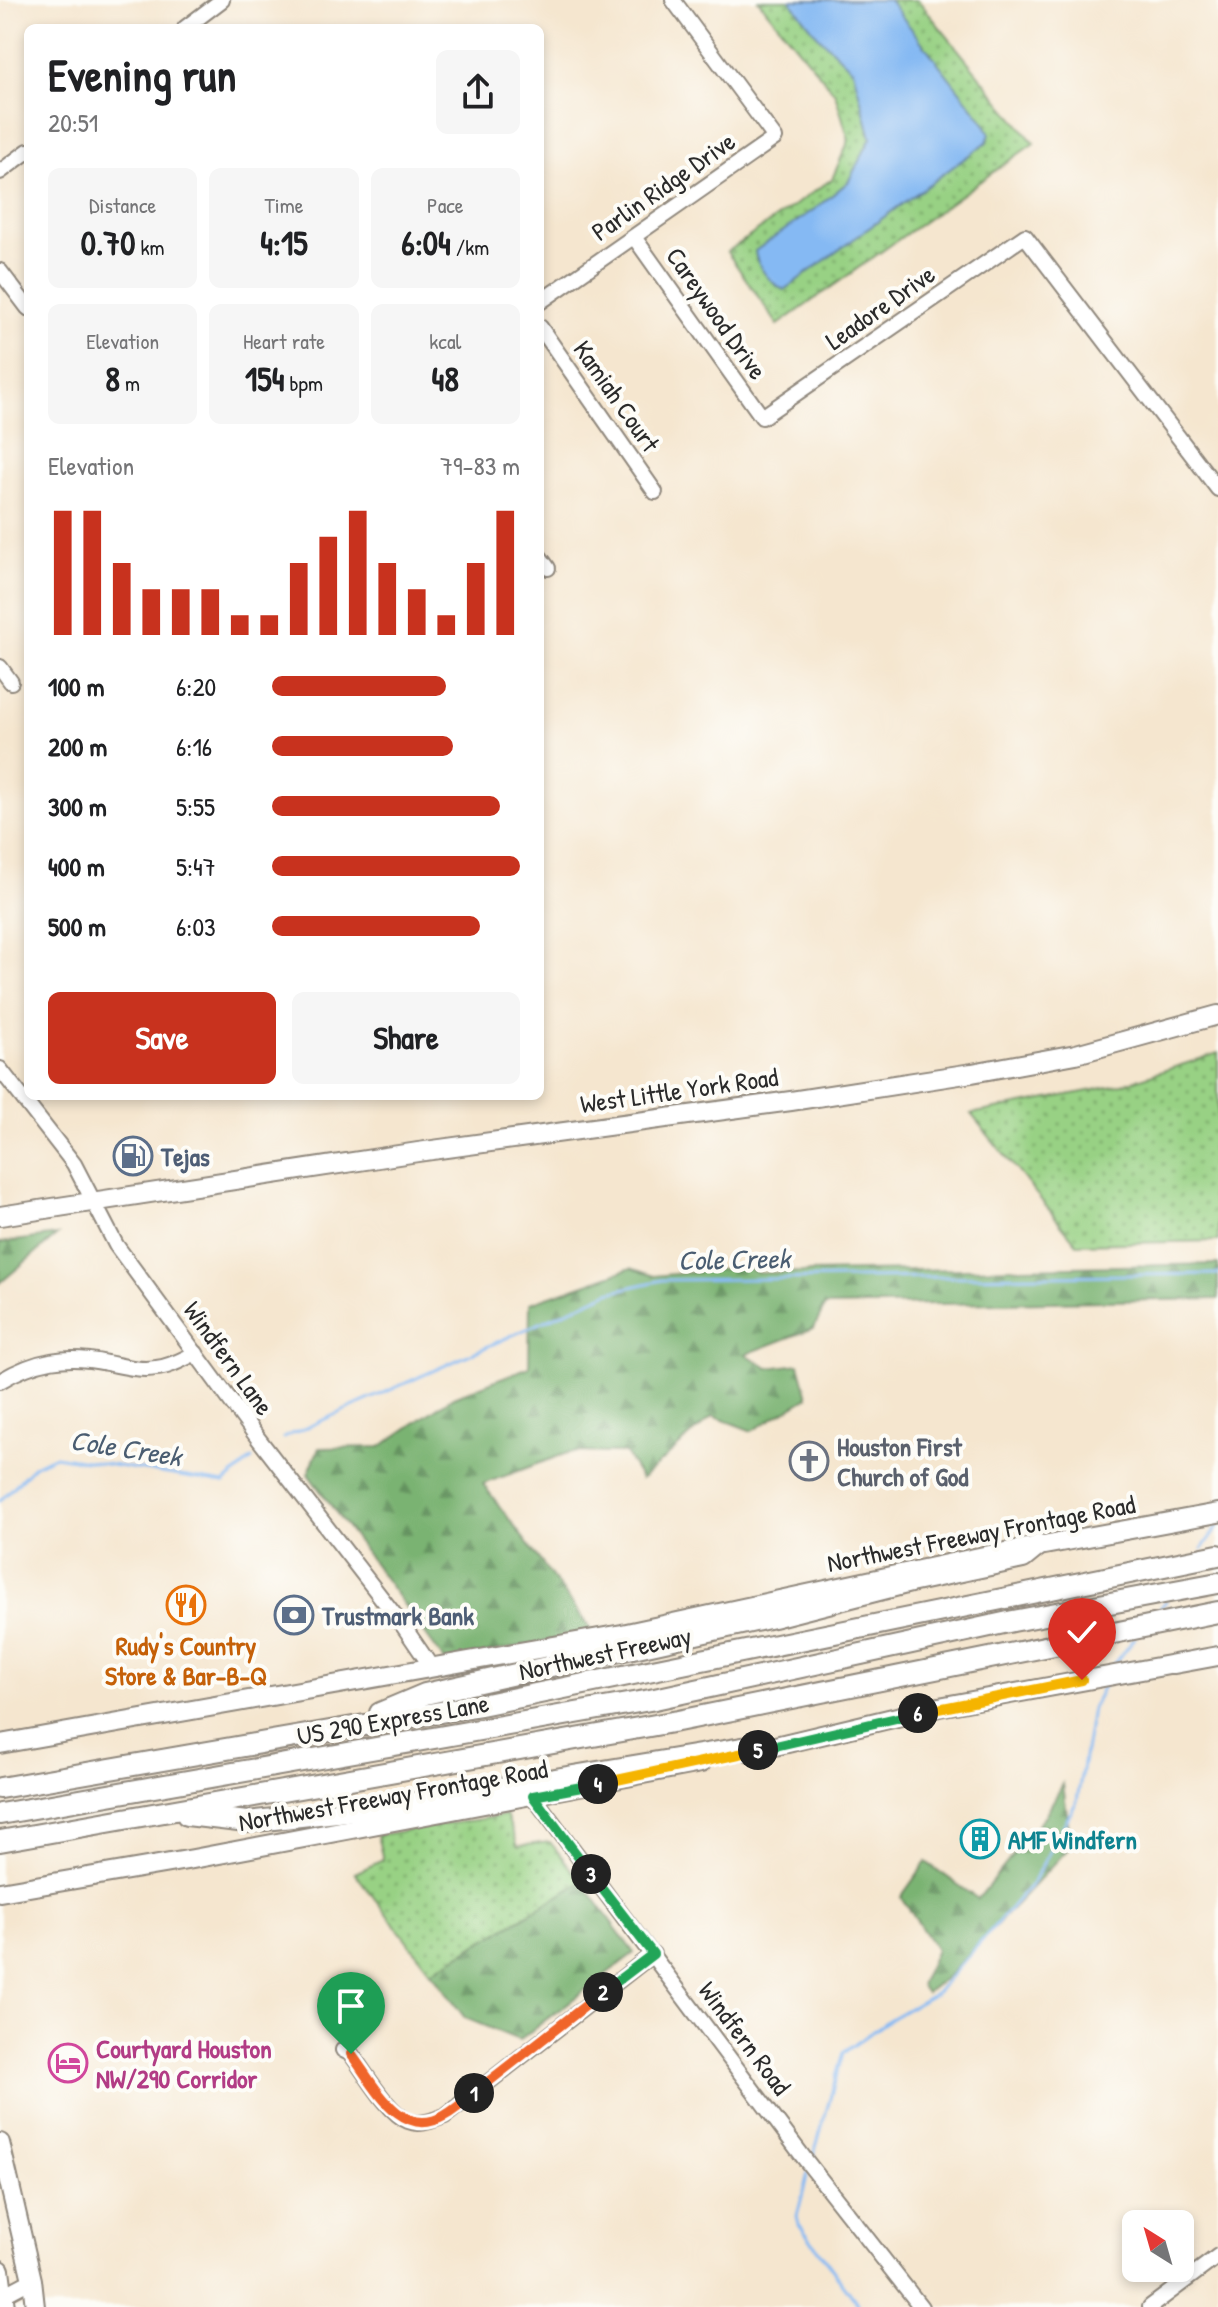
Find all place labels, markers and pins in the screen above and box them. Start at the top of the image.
fuel station icon: Tejas [112,1135,154,1177]
place label: Tejas [160,1139,210,1174]
place label: Houston First Church of God [837,1429,969,1494]
church icon: Houston First Church of God [788,1440,830,1482]
restaurant icon: Rudy's Country Store & Bar-B-Q [165,1584,207,1626]
bank icon: Trustmark Bank [273,1594,315,1636]
place label: Trustmark Bank [321,1598,474,1633]
pin [1048,1598,1116,1680]
place label: Rudy's Country Store & Bar-B-Q [105,1628,267,1693]
pin: 6 [898,1693,938,1733]
pin: 5 [738,1730,778,1770]
pin: 4 [578,1764,618,1804]
building icon: AMF Windfern [959,1818,1001,1860]
place label: AMF Windfern [1008,1822,1137,1857]
pin: 3 [571,1854,611,1894]
pin [317,1972,385,2054]
pin: 2 [583,1972,623,2012]
place label: Courtyard Houston NW/290 Corridor [96,2031,272,2096]
hotel icon: Courtyard Houston NW/290 Corridor [47,2042,89,2084]
pin: 1 [454,2073,494,2113]

